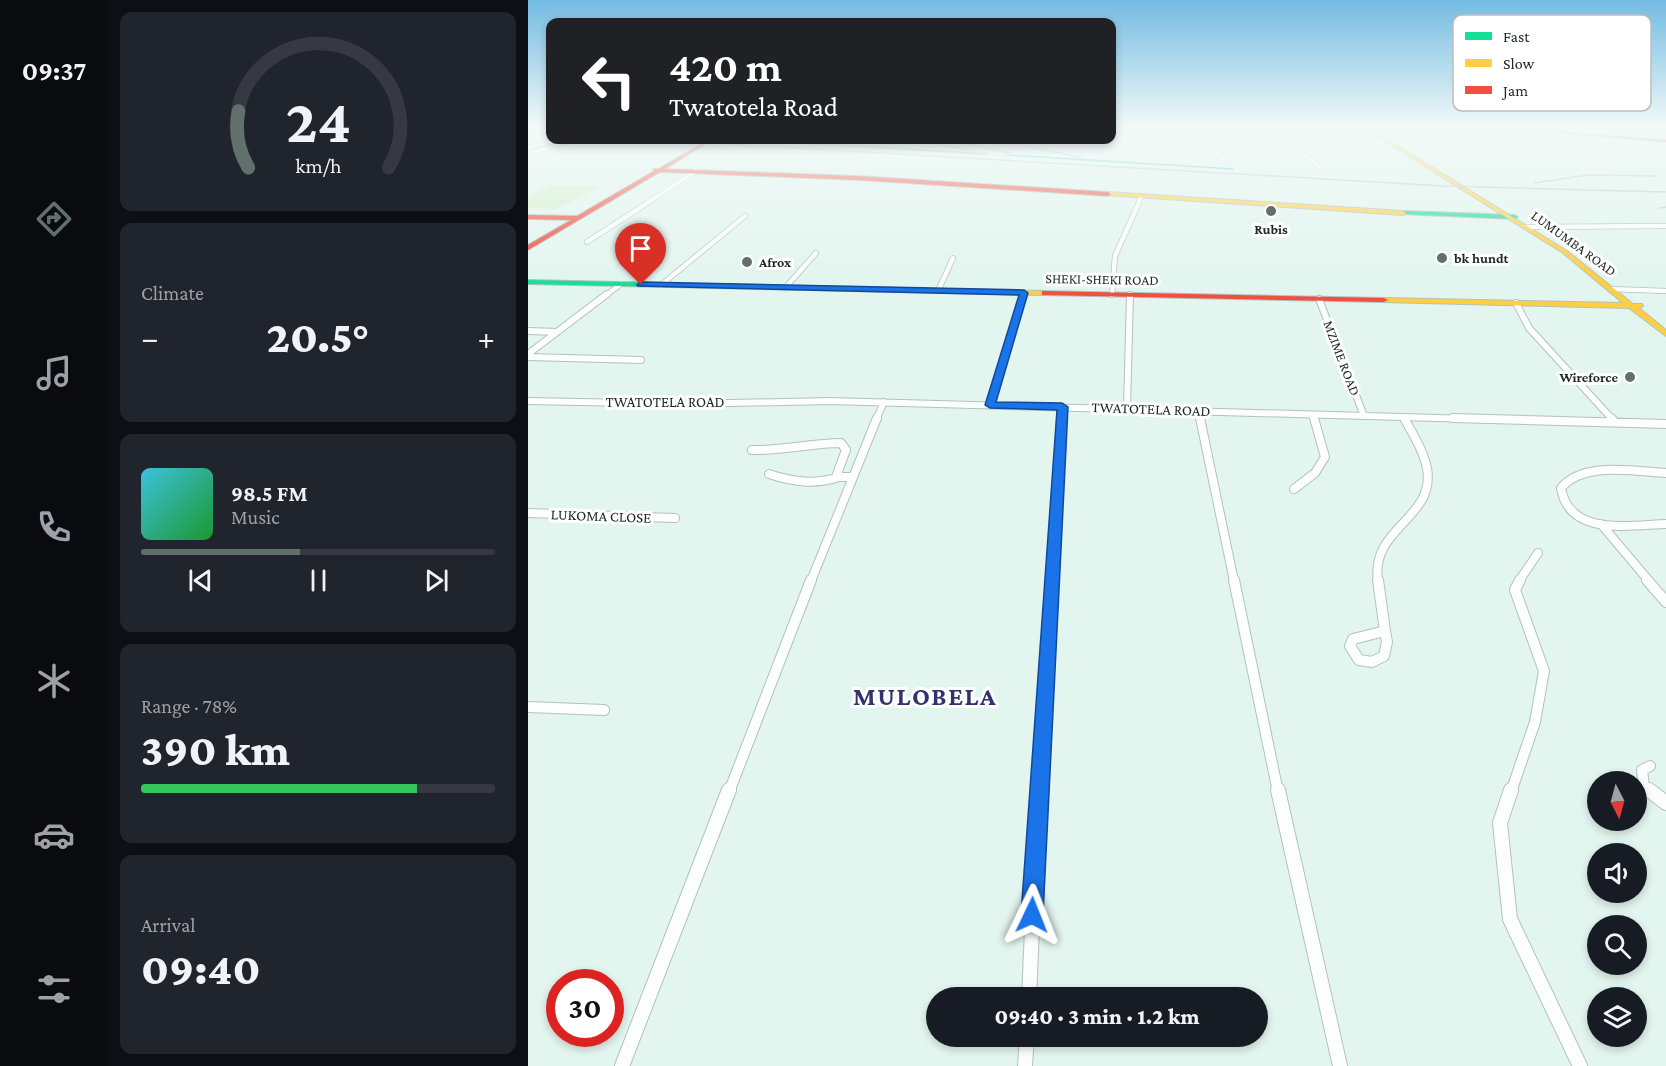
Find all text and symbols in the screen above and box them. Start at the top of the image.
legend [1453,15,1651,111]
text: Fast [1503,28,1530,45]
icon: left [570,42,648,120]
text: 420 m [669,43,782,90]
text: Slow [1503,55,1535,72]
text: 09:37 [22,56,86,86]
text: Jam [1501,82,1528,100]
text: 24 [285,87,351,156]
text: Twatotela Road [669,92,838,122]
text: km/h [295,155,342,179]
icon: directions [33,198,75,240]
marker: Rubis [1264,204,1278,218]
street label: LUMUMBA ROAD [1529,207,1619,279]
place label: Rubis [1254,221,1288,237]
pin [615,223,666,285]
icon: arrive [624,232,657,265]
place label: bk hundt [1453,250,1510,266]
marker: bk hundt [1435,251,1449,265]
place label: Afrox [758,254,792,270]
marker: Afrox [740,255,754,269]
street label: SHEKI-SHEKI ROAD [1045,270,1159,288]
text: Climate [141,282,204,304]
text: 20.5° [266,312,370,362]
street label: MZIME ROAD [1320,318,1364,398]
text: − [141,319,158,356]
text: + [478,319,495,356]
icon: music [33,352,75,394]
place label: Wireforce [1558,369,1618,385]
marker: Wireforce [1623,370,1637,384]
street label: TWATOTELA ROAD [605,394,725,410]
street label: TWATOTELA ROAD [1091,399,1211,419]
text: 98.5 FM [231,481,308,506]
icon: phone [33,506,75,548]
text: Music [231,506,280,528]
street label: LUKOMA CLOSE [550,506,652,526]
icon: previous [184,564,217,597]
icon: pause [302,564,335,597]
icon: next [420,564,453,597]
icon: climate [33,660,75,702]
district label: MULOBELA [853,682,997,711]
text: Range · 78% [141,695,237,717]
text: 390 km [141,725,290,775]
north arrow [1587,771,1647,831]
map controls [1587,771,1647,1047]
icon: car [33,814,75,856]
button: sound [1587,843,1647,903]
position arrow [1000,883,1064,947]
text: Arrival [141,914,195,936]
button: search [1587,915,1647,975]
text: 09:40 [141,944,261,994]
icon: filters [33,968,75,1010]
speed limit sign: 30 [546,969,624,1047]
button: layers [1587,987,1647,1047]
text: 09:40 · 3 min · 1.2 km [994,1004,1200,1029]

